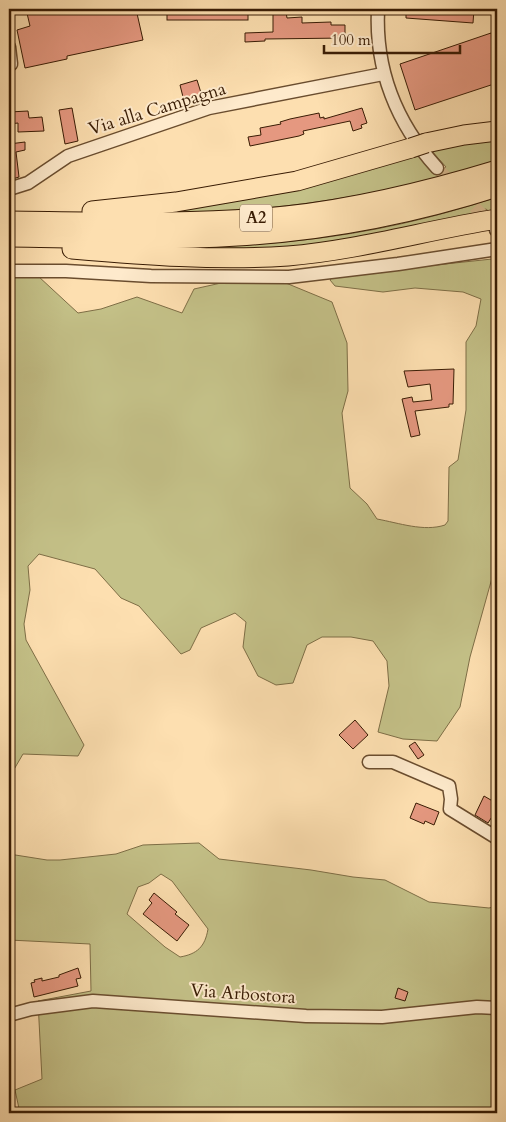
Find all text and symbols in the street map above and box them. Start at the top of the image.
scale bar [324,22,460,54]
text: 100 m [331,30,371,50]
street label: Via alla Campagna [85,76,229,142]
road number: A2 [240,204,272,232]
street label: Via Arbostora [190,978,297,1010]

